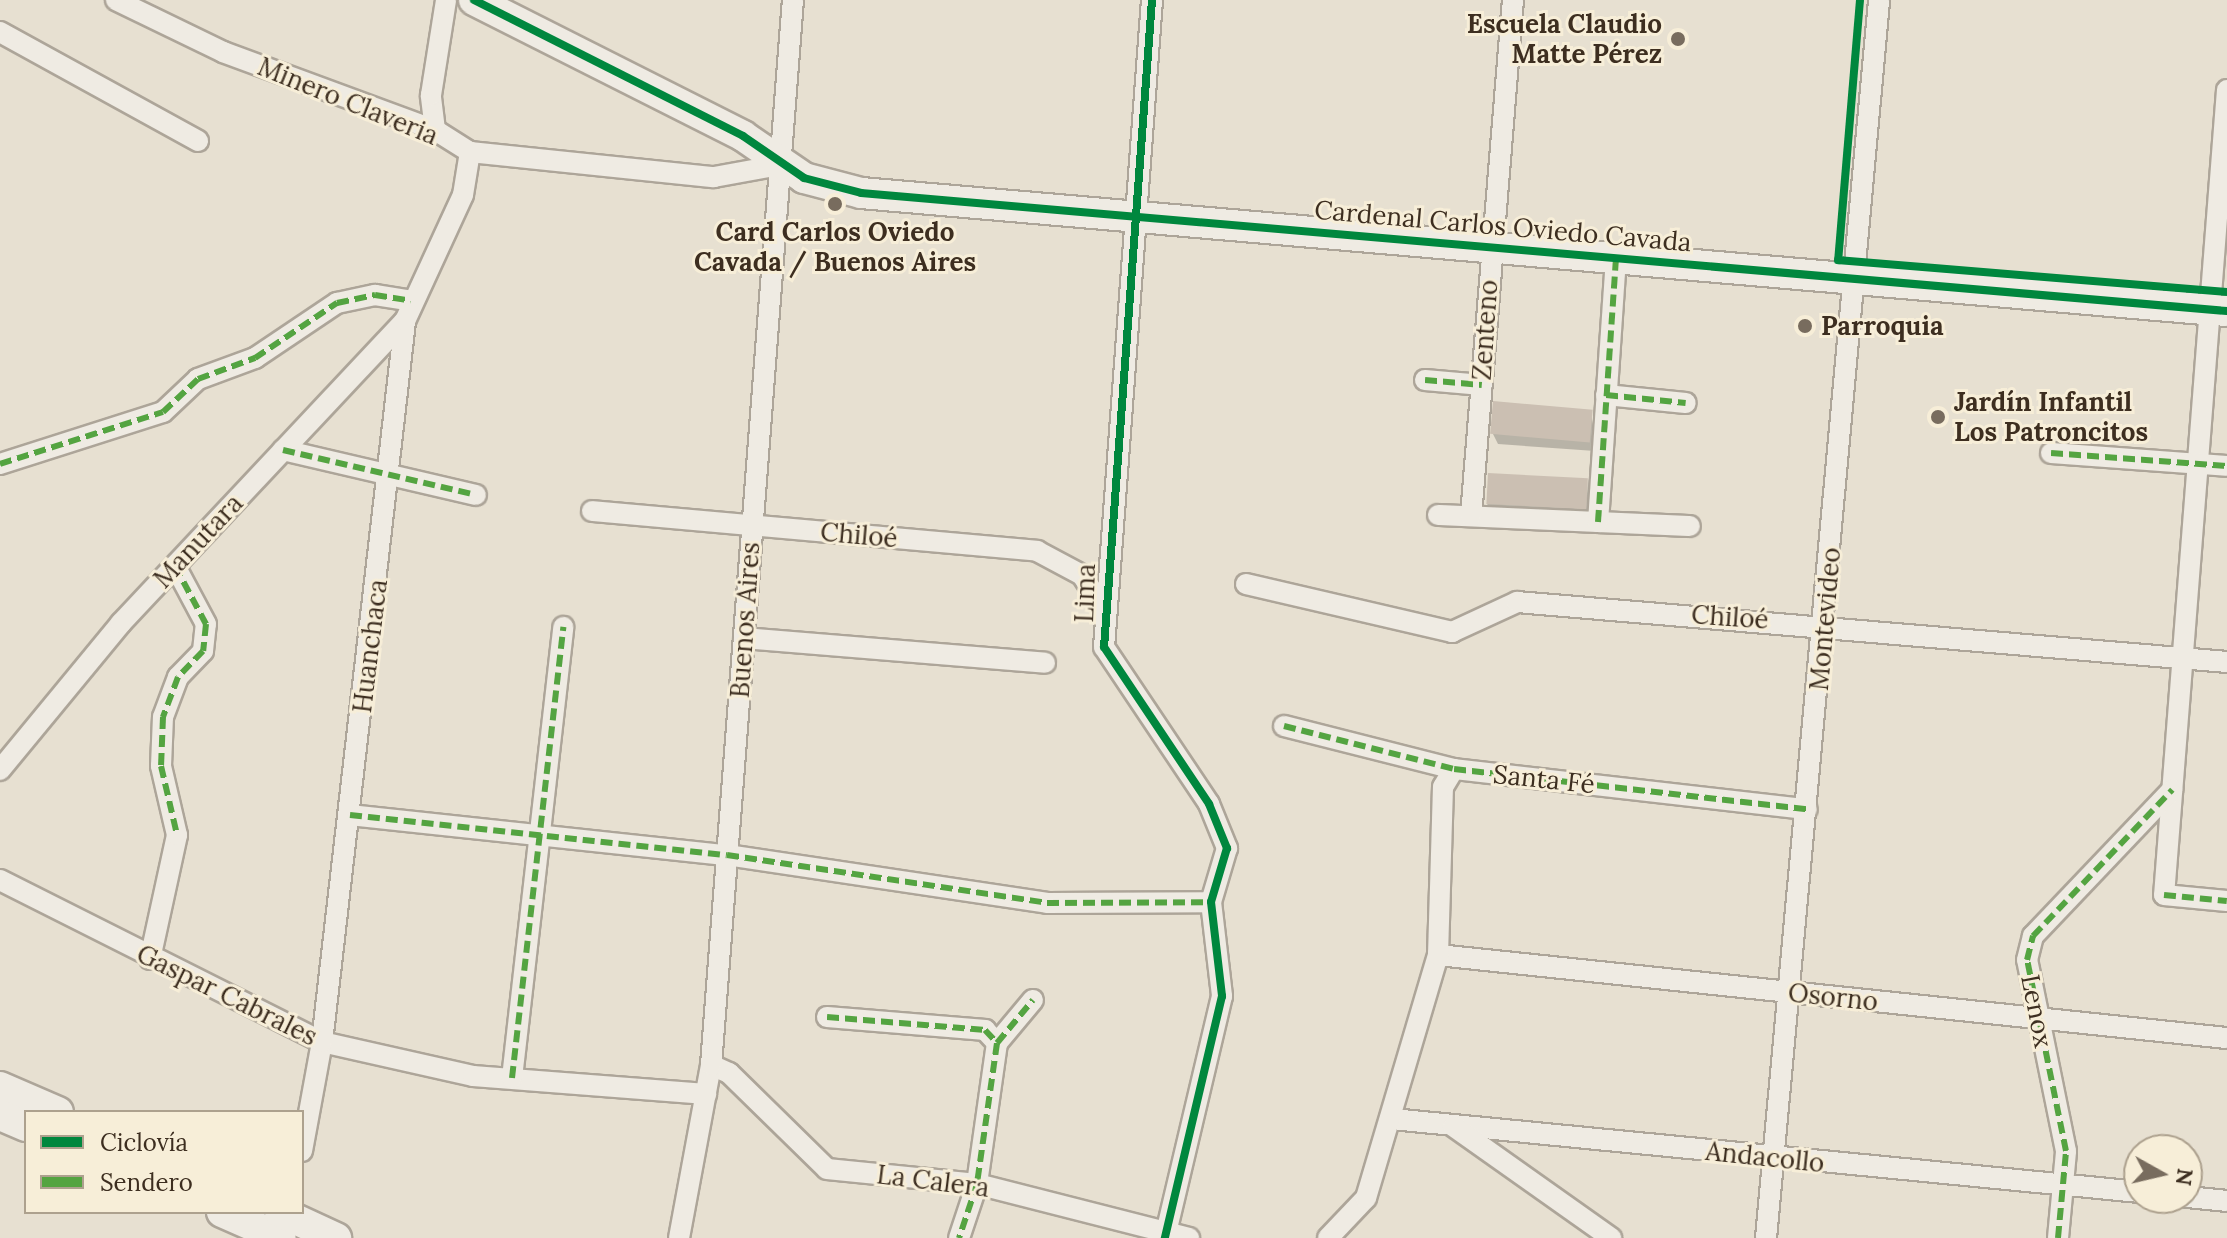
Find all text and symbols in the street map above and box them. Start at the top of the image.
place label: Escuela Claudio Matte Pérez [1467,8,1662,70]
marker: Escuela Claudio Matte Pérez [1669,30,1687,48]
street label: Minero Claveria [253,51,443,151]
street label: Cardenal Carlos Oviedo Cavada [1313,194,1693,258]
marker: Card Carlos Oviedo Cavada / Buenos Aires [826,195,844,213]
place label: Card Carlos Oviedo Cavada / Buenos Aires [694,216,976,278]
street label: Zenteno [1466,279,1504,381]
place label: Parroquia [1821,310,1944,342]
marker: Parroquia [1796,317,1814,335]
place label: Jardín Infantil Los Patroncitos [1954,386,2148,448]
marker: Jardín Infantil Los Patroncitos [1929,408,1947,426]
street label: Manutara [147,488,249,594]
street label: Chiloé [819,516,899,554]
street label: Buenos Aires [724,541,766,699]
street label: Montevideo [1803,546,1847,692]
street label: Lima [1068,563,1102,623]
street label: Huanchaca [346,577,394,715]
street label: Chiloé [1690,599,1770,635]
street label: Santa Fé [1492,758,1596,800]
street label: Gaspar Cabrales [132,938,322,1052]
street label: Lenox [2015,972,2059,1050]
street label: Osorno [1787,977,1879,1017]
legend [24,1110,304,1214]
text: Ciclovía [100,1127,188,1158]
north arrow [2123,1134,2203,1214]
street label: Andacollo [1704,1135,1826,1179]
street label: La Calera [875,1159,991,1203]
text: Sendero [100,1167,193,1198]
text: N [2170,1167,2200,1187]

